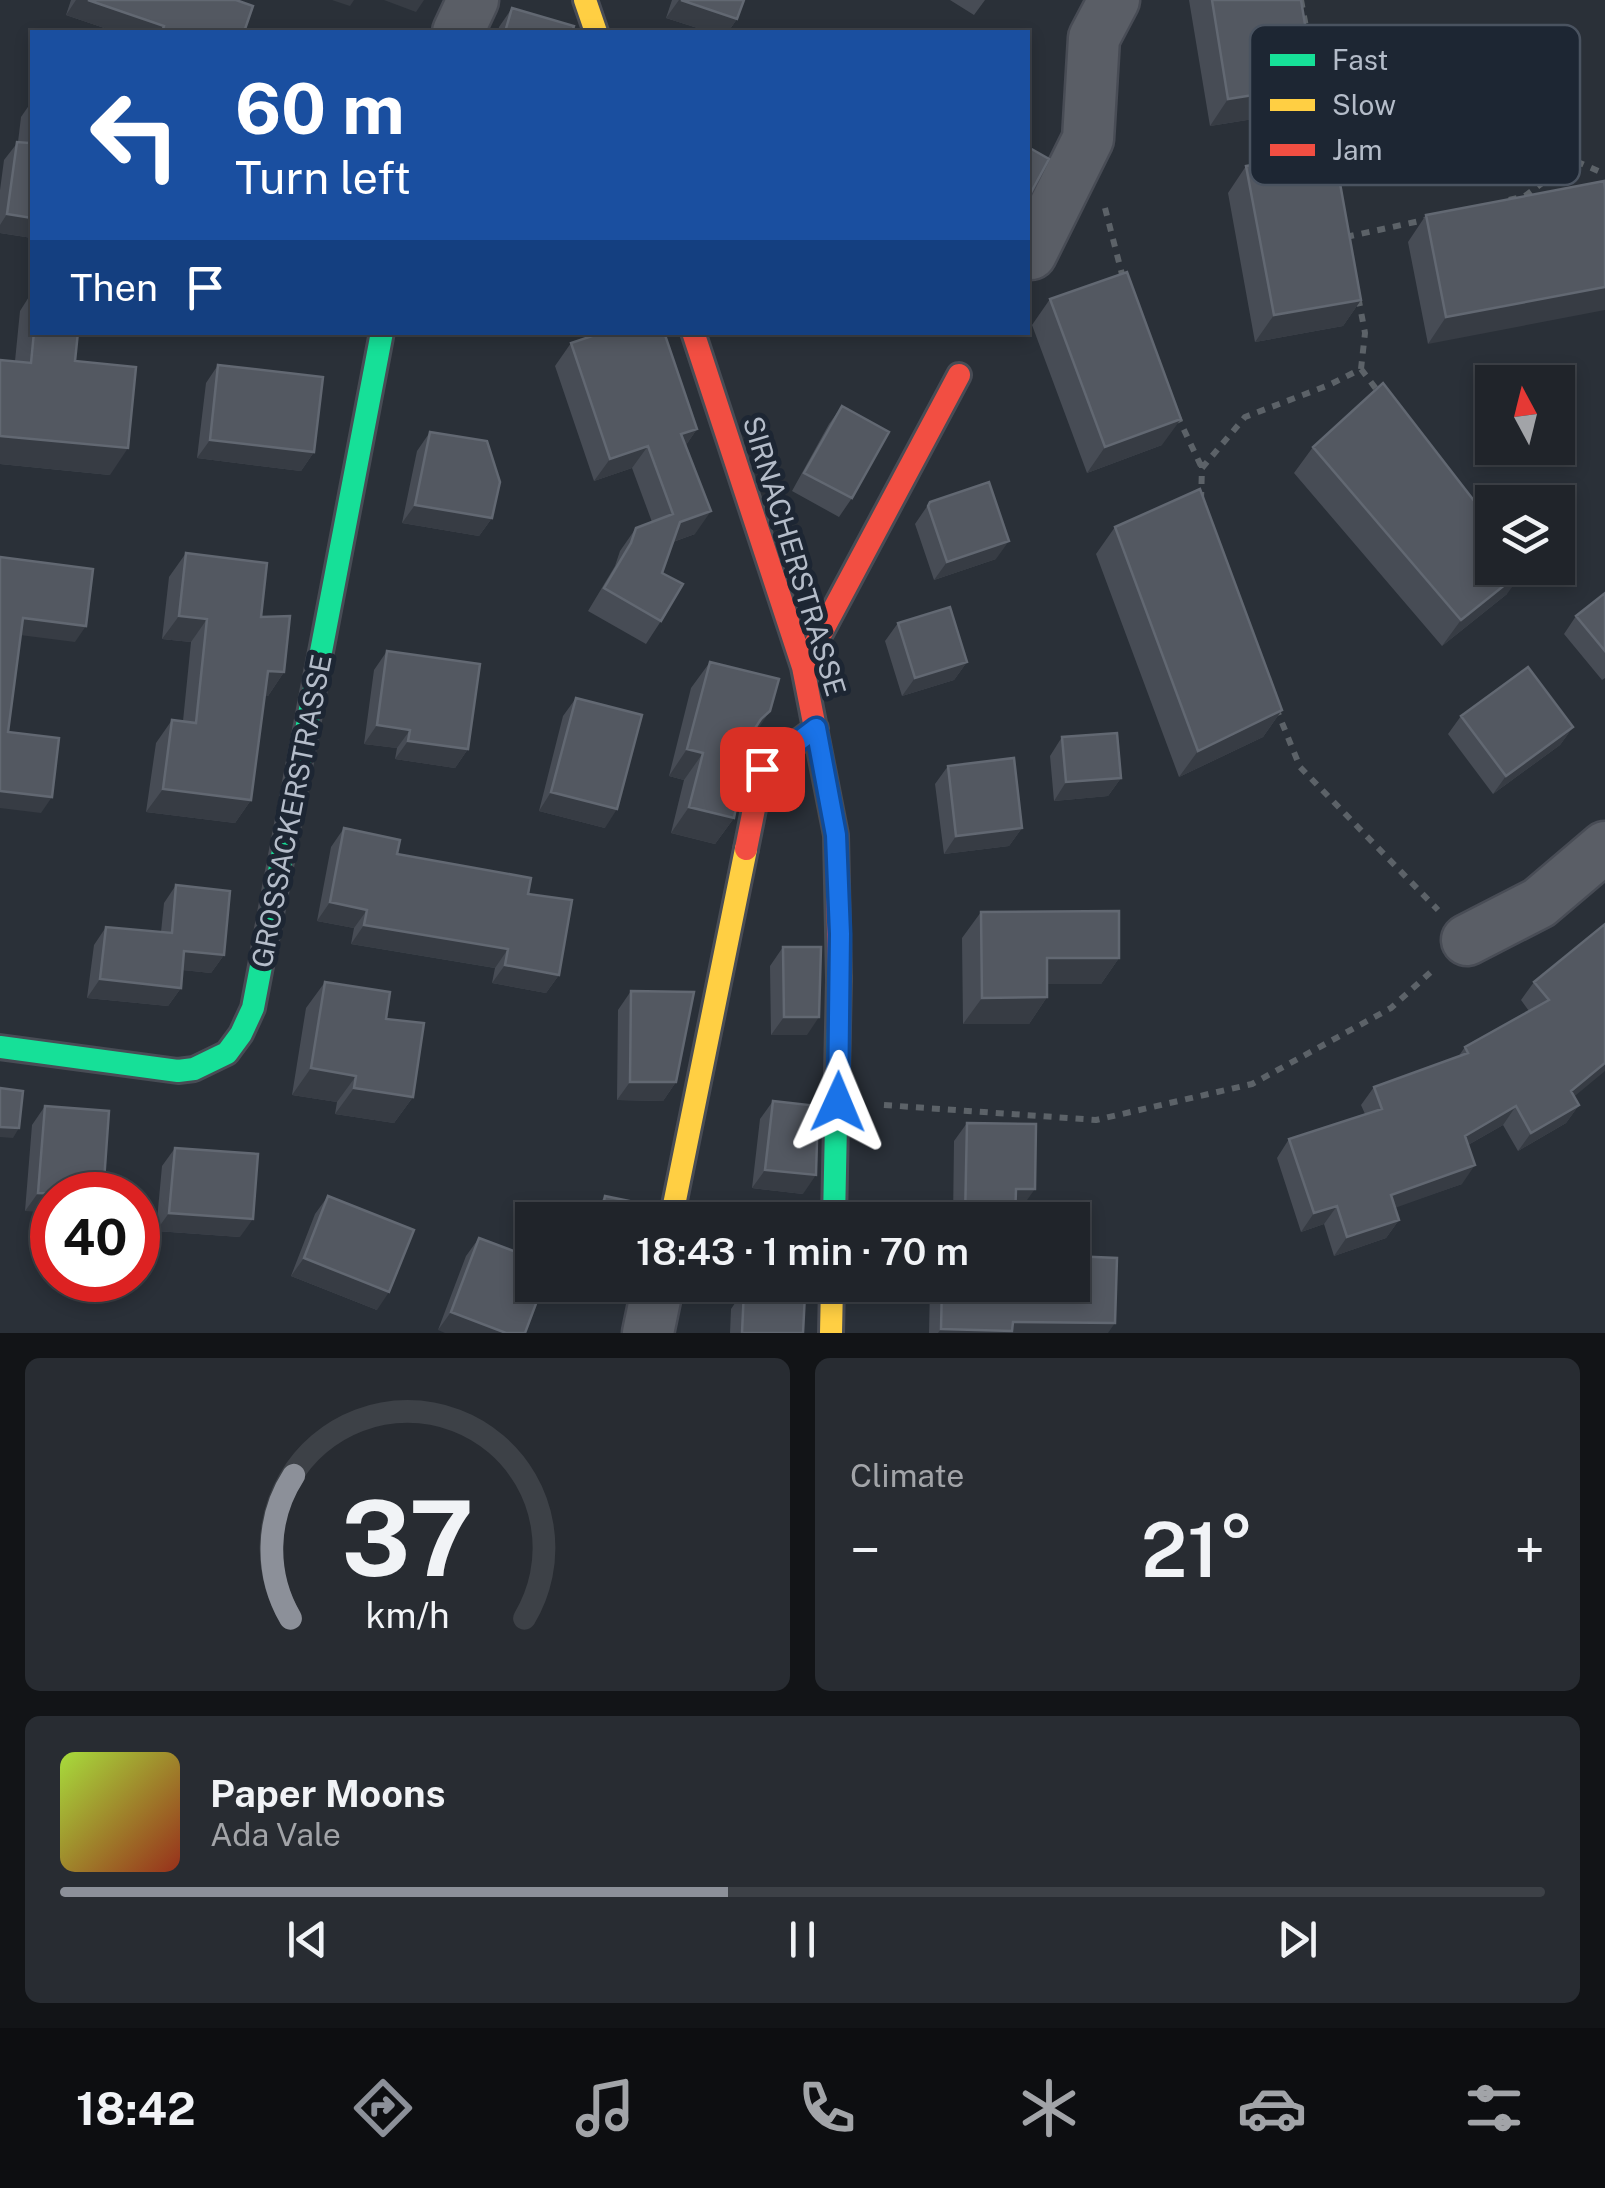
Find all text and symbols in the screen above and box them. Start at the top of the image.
legend [1250,25,1580,185]
text: Fast [1332,43,1388,76]
text: 60 m [235,67,405,150]
icon: left [70,70,200,200]
text: Slow [1332,88,1396,121]
text: Jam [1332,133,1383,166]
text: Turn left [235,151,411,204]
icon: arrive [178,260,233,315]
text: Then [70,265,158,310]
north arrow [1475,365,1575,465]
map controls [1475,365,1575,585]
street label: SIRNACHERSTRASSE [737,412,853,700]
button: layers [1475,485,1575,585]
street label: GROSSACKERSTRASSE [244,652,338,970]
pin [720,727,805,812]
icon: arrive [735,742,790,797]
position arrow [786,1050,890,1154]
speed limit sign: 40 [30,1172,160,1302]
text: 18:43 · 1 min · 70 m [636,1229,969,1274]
text: Climate [850,1457,964,1494]
text: 37 [341,1477,474,1599]
text: 21° [1141,1506,1254,1594]
text: − [850,1518,881,1582]
text: + [1515,1518,1545,1582]
text: km/h [365,1594,450,1636]
text: Paper Moons [210,1771,445,1816]
text: Ada Vale [210,1816,341,1853]
icon: previous [280,1912,335,1967]
icon: pause [775,1912,830,1967]
icon: next [1270,1912,1325,1967]
icon: directions [348,2073,418,2143]
icon: music [570,2073,640,2143]
icon: phone [792,2073,862,2143]
icon: climate [1014,2073,1084,2143]
icon: car [1237,2073,1307,2143]
icon: filters [1459,2073,1529,2143]
text: 18:42 [76,2082,196,2135]

